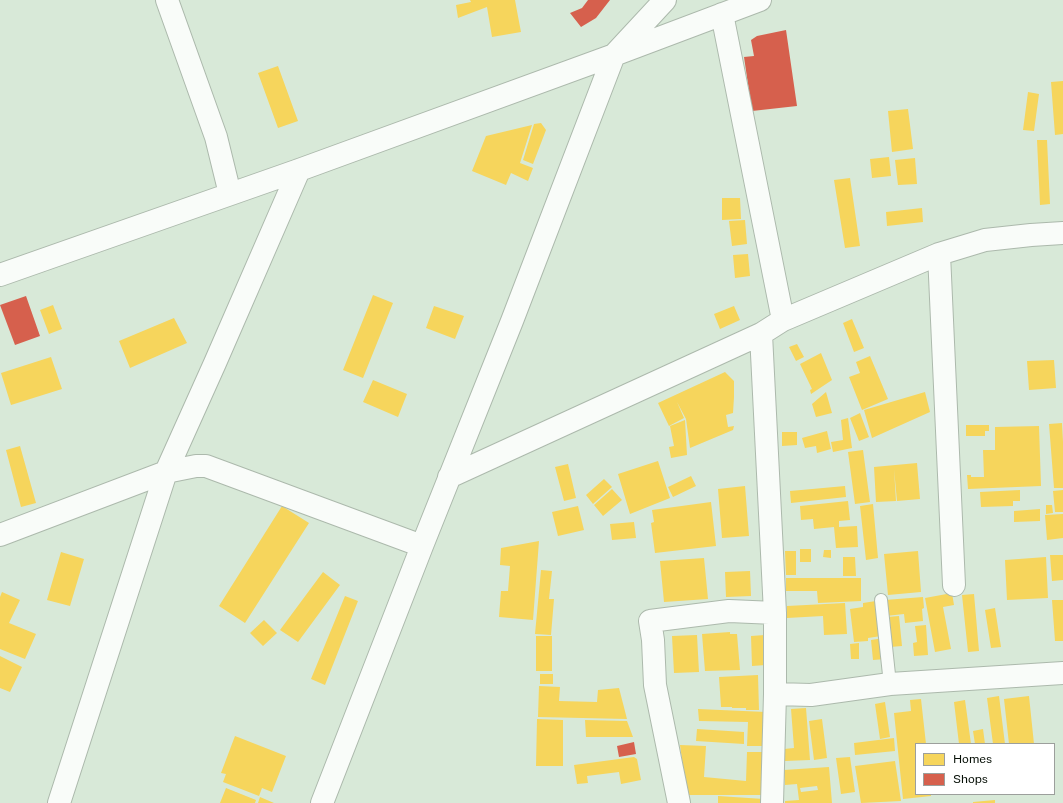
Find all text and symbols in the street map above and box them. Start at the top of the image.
legend [915,743,1055,795]
text: Homes [953,752,992,766]
text: Shops [953,772,988,786]

